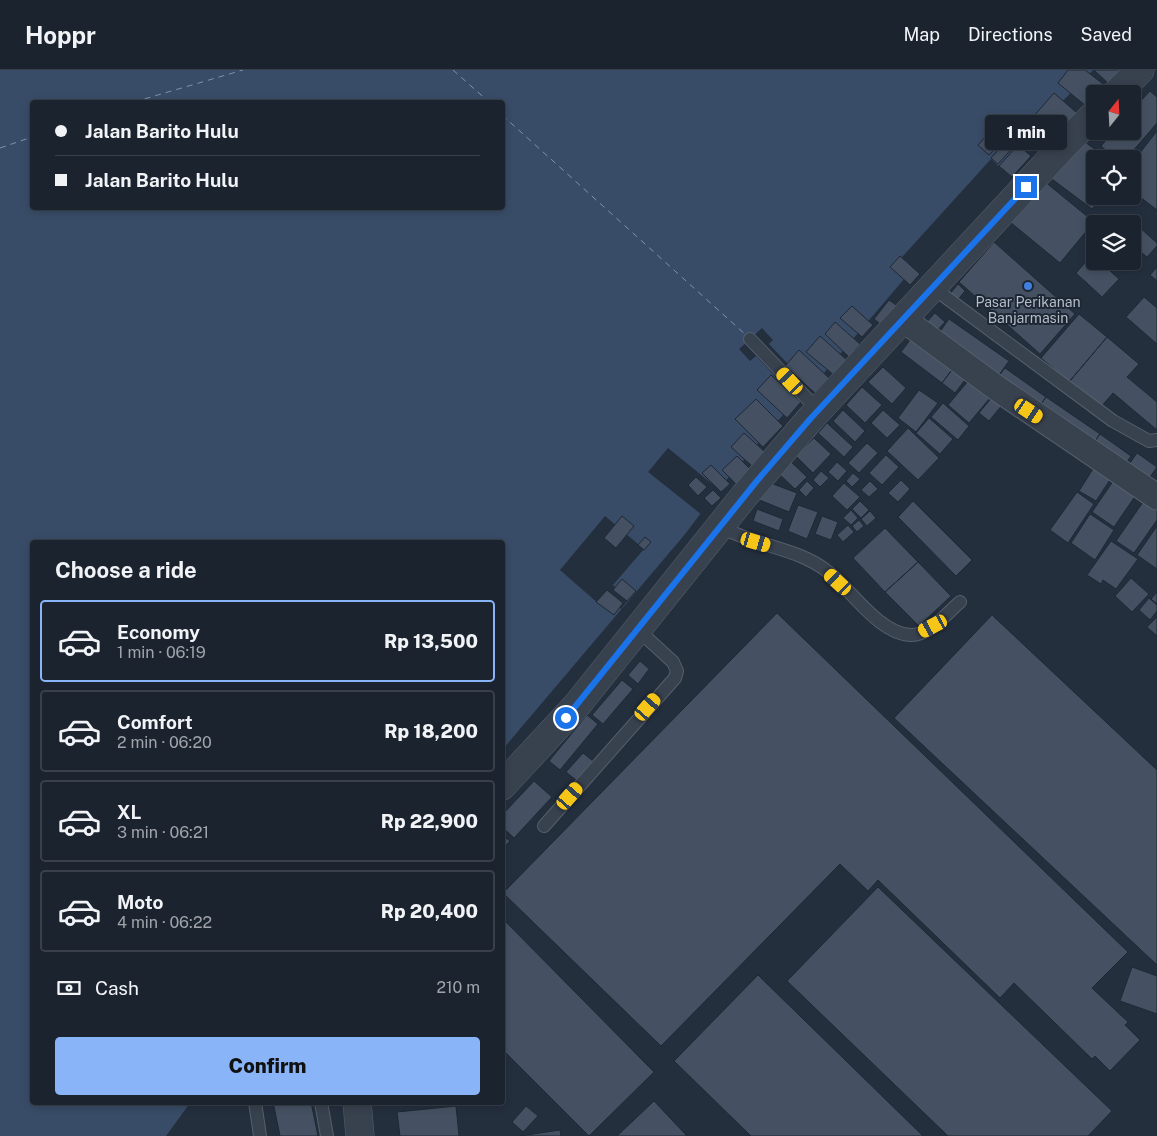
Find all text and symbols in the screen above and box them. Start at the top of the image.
text: Hoppr [25,21,96,49]
text: Map [903,24,940,45]
text: Directions [968,24,1053,45]
text: Saved [1081,24,1132,45]
north arrow [1086,85,1141,140]
map controls [1086,85,1141,270]
callout: 1 min [985,114,1067,150]
text: Jalan Barito Hulu [85,120,239,142]
text: 1 min [1006,123,1046,142]
button: locate [1086,150,1141,205]
text: Jalan Barito Hulu [85,169,239,191]
route end [1015,176,1037,198]
button: layers [1086,215,1141,270]
marker: Pasar Perikanan Banjarmasin [1022,280,1034,292]
place label: Pasar Perikanan Banjarmasin [975,294,1081,326]
car [774,365,805,397]
car [1012,396,1045,426]
car [739,531,772,553]
text: Choose a ride [55,557,197,583]
car [821,566,854,598]
car [916,612,949,640]
icon: car [57,619,102,664]
text: Economy [117,621,200,643]
text: Rp 13,500 [384,630,478,652]
text: 1 min · 06:19 [117,643,206,662]
car [632,691,663,723]
route start [555,707,577,729]
icon: car [57,709,102,754]
text: Comfort [117,711,193,733]
text: Rp 18,200 [384,720,478,742]
text: 2 min · 06:20 [117,733,212,752]
car [554,780,585,812]
icon: car [57,799,102,844]
text: XL [117,801,142,823]
text: Rp 22,900 [381,810,478,832]
text: 3 min · 06:21 [117,823,209,842]
icon: car [57,889,102,934]
text: Moto [117,891,163,913]
text: Rp 20,400 [381,900,478,922]
text: 4 min · 06:22 [117,913,212,932]
icon: cash [55,974,83,1002]
text: Cash [95,977,139,999]
text: 210 m [436,978,480,997]
button: Confirm [55,1037,480,1095]

